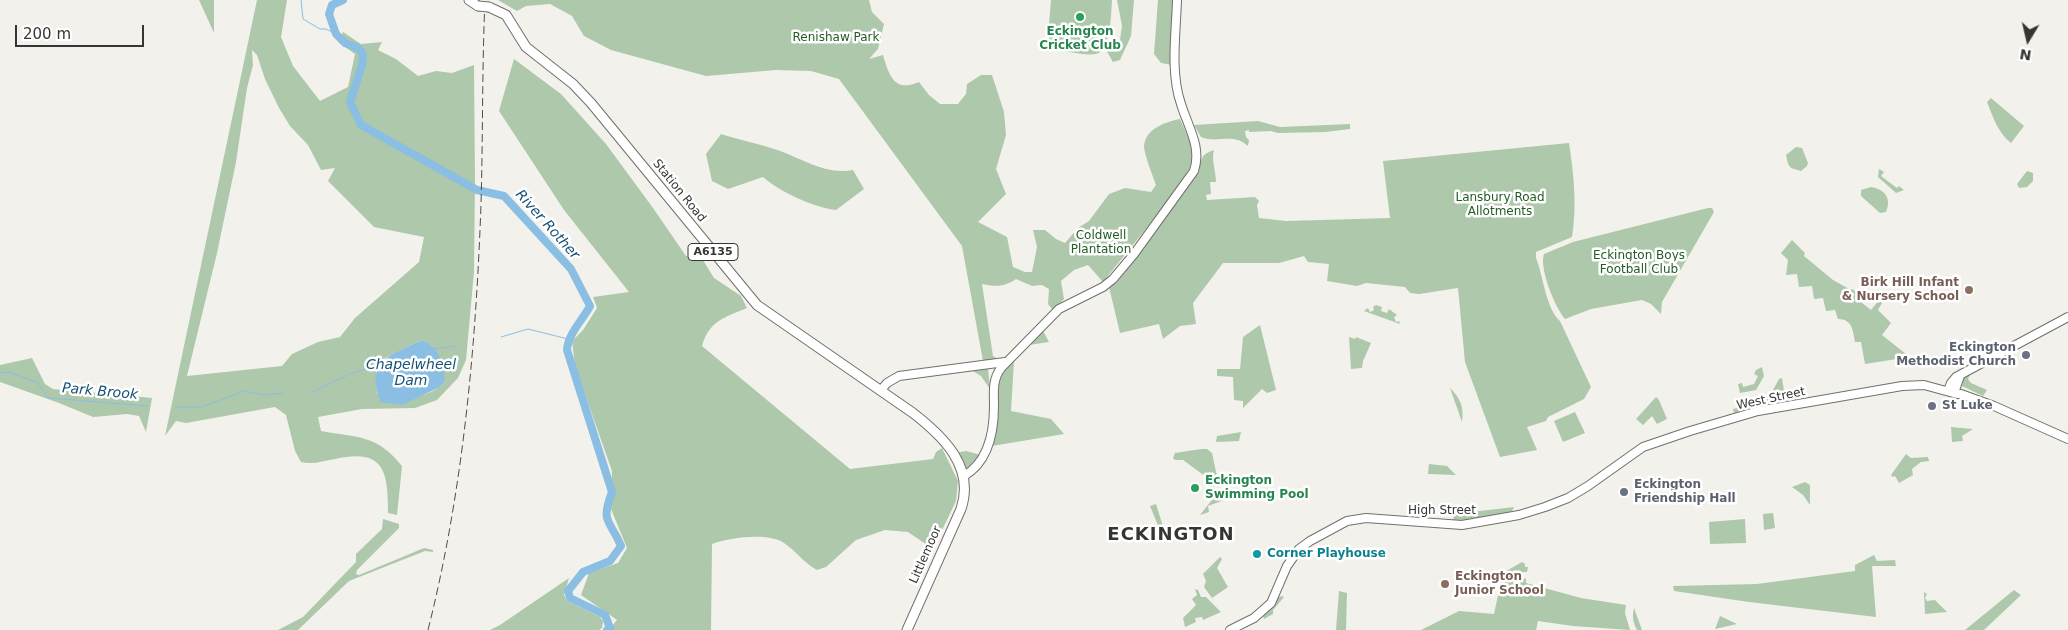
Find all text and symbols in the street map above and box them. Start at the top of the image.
marker: Eckington Cricket Club [1074,11,1086,23]
scale bar [18,15,146,47]
north arrow [2003,15,2053,65]
text: 200 m [23,25,71,43]
place label: Eckington Cricket Club [1039,25,1121,53]
park label: Renishaw Park [793,31,879,45]
text: N [2019,46,2033,64]
street label: Station Road [649,157,709,225]
water label: River Rother [511,187,583,263]
park label: Lansbury Road Allotments [1455,191,1545,219]
park label: Coldwell Plantation [1071,229,1131,257]
road number: A6135 [688,243,738,260]
park label: Eckington Boys Football Club [1593,249,1685,277]
place label: Birk Hill Infant & Nursery School [1842,276,1959,304]
marker: Birk Hill Infant & Nursery School [1963,284,1975,296]
place label: Eckington Methodist Church [1896,341,2016,369]
marker: Eckington Methodist Church [2020,349,2032,361]
water label: Chapelwheel Dam [366,357,456,390]
water label: Park Brook [61,380,139,404]
street label: West Street [1735,385,1807,413]
place label: St Luke [1942,399,1993,413]
marker: St Luke [1926,400,1938,412]
place label: Eckington Swimming Pool [1205,474,1309,502]
place label: Eckington Friendship Hall [1634,478,1736,506]
marker: Eckington Swimming Pool [1189,482,1201,494]
marker: Eckington Friendship Hall [1618,486,1630,498]
street label: High Street [1408,504,1476,518]
street label: Littlemoor [907,524,945,586]
district label: ECKINGTON [1106,524,1236,546]
place label: Corner Playhouse [1267,547,1386,561]
marker: Corner Playhouse [1251,548,1263,560]
place label: Eckington Junior School [1455,570,1544,598]
marker: Eckington Junior School [1439,578,1451,590]

